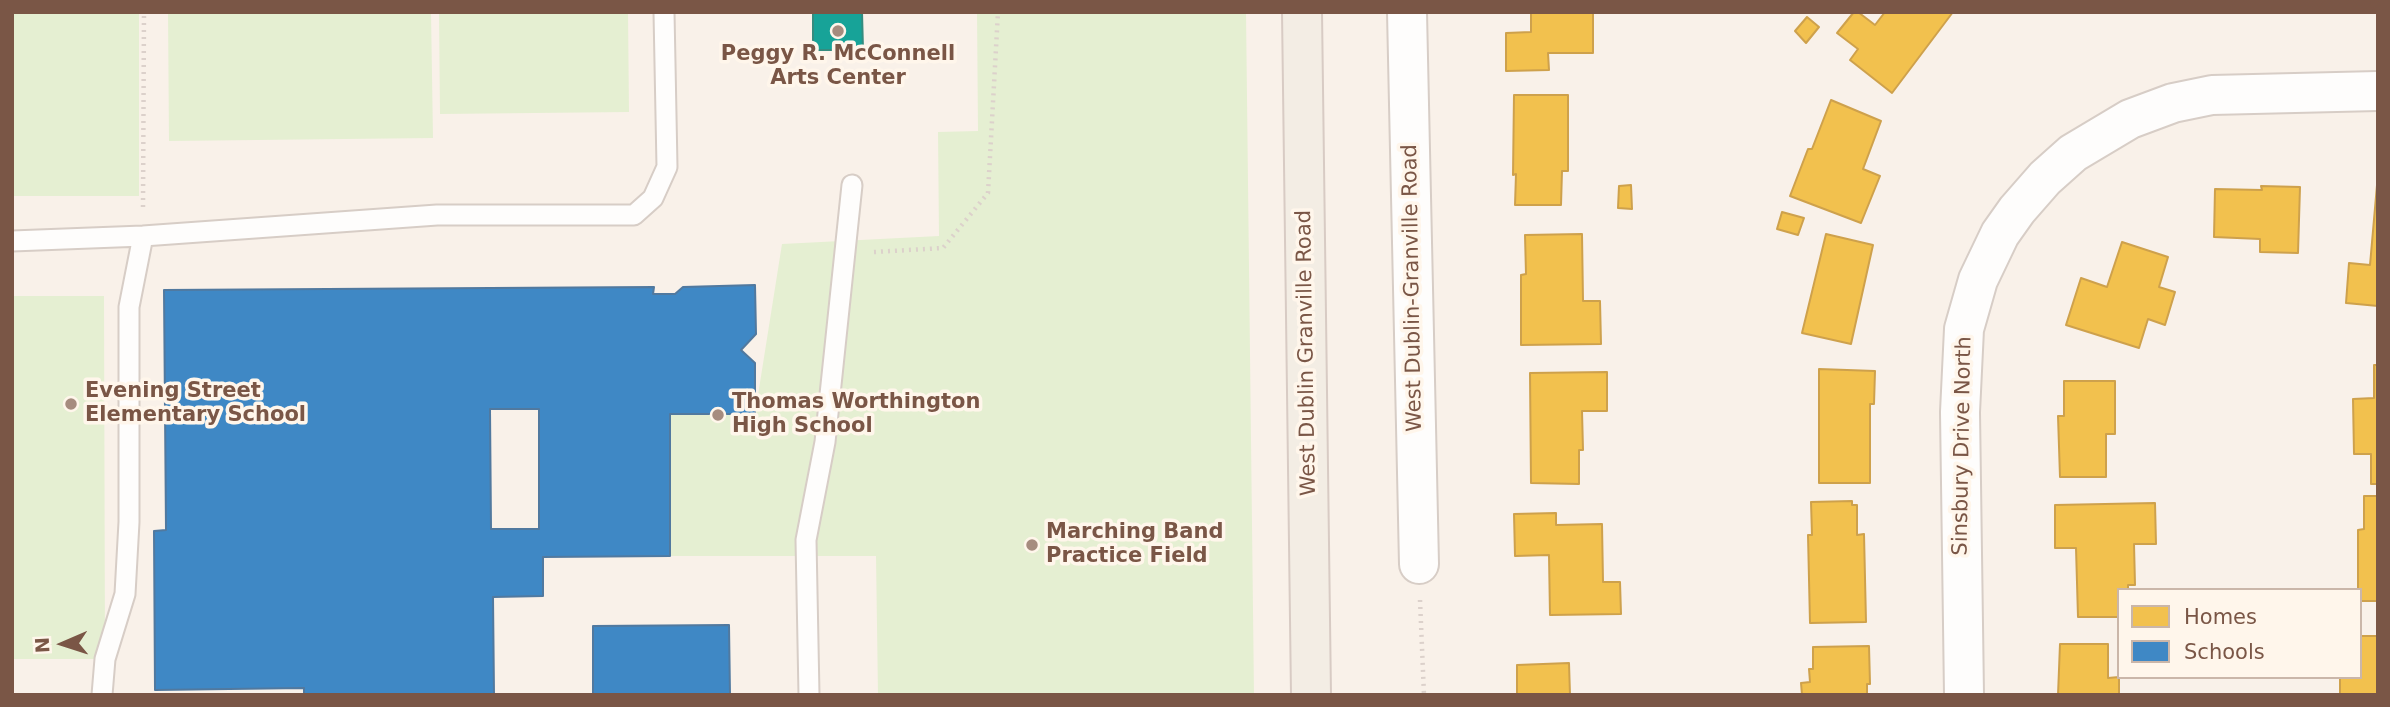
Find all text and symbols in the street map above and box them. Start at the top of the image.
marker: Peggy R. McConnell Arts Center [830,23,846,39]
place label: Peggy R. McConnell Arts Center [721,42,955,92]
street label: West Dublin-Granville Road [1398,144,1428,432]
street label: West Dublin Granville Road [1292,210,1322,496]
street label: Sinsbury Drive North [1948,336,1978,556]
place label: Evening Street Elementary School [85,379,306,429]
place label: Thomas Worthington High School [732,390,980,440]
marker: Evening Street Elementary School [63,396,79,412]
marker: Thomas Worthington High School [710,407,726,423]
place label: Marching Band Practice Field [1046,520,1223,570]
marker: Marching Band Practice Field [1024,537,1040,553]
legend [2117,588,2362,679]
text: Homes [2184,605,2257,629]
north arrow [28,609,98,679]
text: N [31,637,53,654]
text: Schools [2184,640,2265,664]

